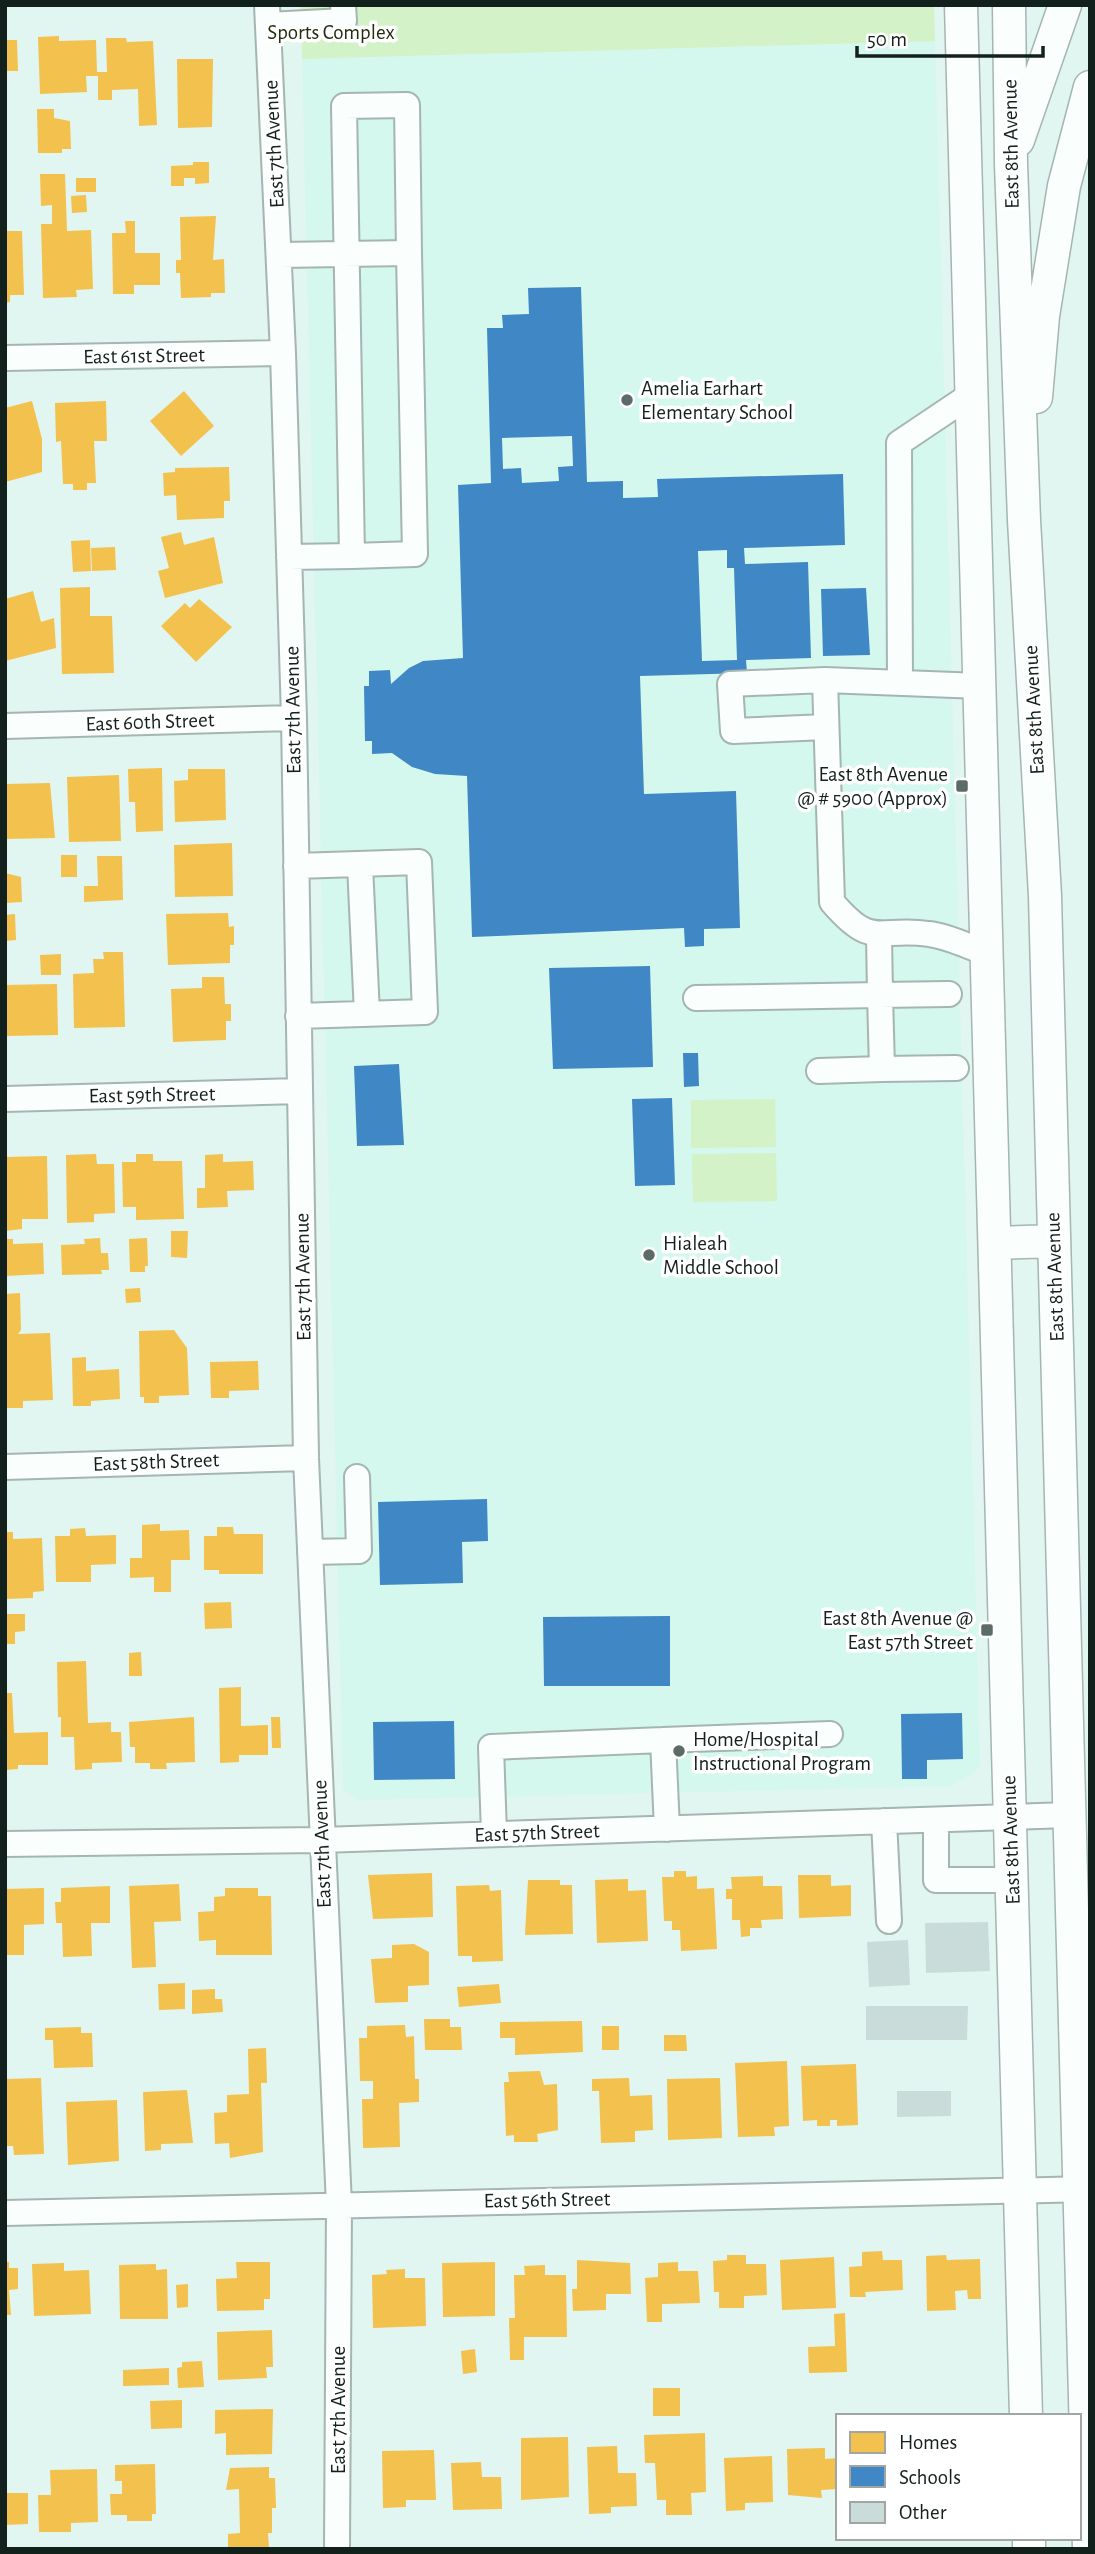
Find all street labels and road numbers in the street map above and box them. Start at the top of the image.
street label: East 7th Avenue [260,79,288,209]
street label: East 8th Avenue [999,79,1023,209]
street label: East 61st Street [83,344,205,368]
street label: East 8th Avenue [1020,645,1048,775]
street label: East 7th Avenue [281,646,305,774]
street label: East 60th Street [85,709,215,735]
street label: East 59th Street [89,1083,216,1107]
street label: East 8th Avenue [1042,1212,1068,1342]
street label: East 7th Avenue [291,1213,315,1341]
street label: East 58th Street [92,1449,220,1475]
street label: East 8th Avenue [998,1775,1024,1905]
street label: East 7th Avenue [309,1779,335,1909]
street label: East 57th Street [474,1820,600,1846]
street label: East 56th Street [484,2188,611,2212]
street label: East 7th Avenue [328,2346,349,2474]

